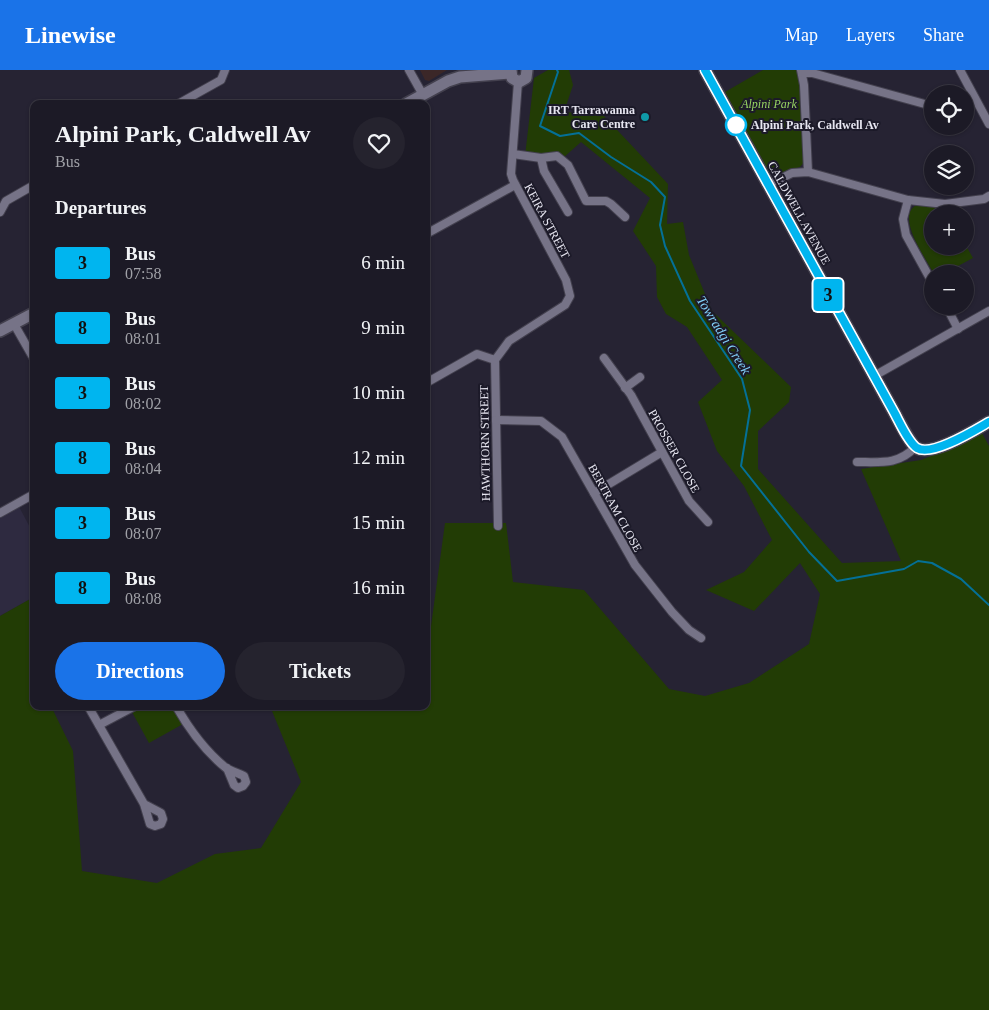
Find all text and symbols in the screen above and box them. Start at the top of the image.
text: Linewise [25,22,116,48]
text: Map [785,25,818,45]
text: Layers [846,25,895,45]
text: Share [923,25,964,45]
map controls [924,85,974,315]
button: locate [924,85,974,135]
park label: Alpini Park [740,97,797,111]
place label: IRT Tarrawanna Care Centre [548,103,636,131]
marker: IRT Tarrawanna Care Centre [639,111,651,123]
marker: Alpini Park, Caldwell Av [725,114,747,136]
button: heart [353,117,405,169]
place label: Alpini Park, Caldwell Av [751,118,879,132]
text: Alpini Park, Caldwell Av [55,121,311,147]
button: layers [924,145,974,195]
text: Bus [55,153,80,170]
street label: CALDWELL AVENUE [765,159,833,267]
street label: KEIRA STREET [521,181,573,262]
text: Departures [55,197,146,218]
button: + [924,205,974,255]
text: Bus [125,243,156,264]
text: 6 min [361,252,405,273]
text: 3 [78,253,87,273]
text: 07:58 [125,265,161,282]
button: − [924,265,974,315]
line badge: 3 [812,279,844,311]
text: 3 [824,285,833,305]
water label: Towradgi Creek [693,293,754,378]
text: Bus [125,308,156,329]
text: 9 min [361,317,405,338]
text: 8 [78,318,87,338]
text: 08:01 [125,330,161,347]
text: Bus [125,373,156,394]
text: 10 min [352,382,405,403]
text: 3 [78,383,87,403]
street label: HAWTHORN STREET [477,384,493,501]
text: 08:02 [125,395,161,412]
street label: PROSSER CLOSE [645,407,703,495]
text: Bus [125,438,156,459]
text: 12 min [352,447,405,468]
text: 8 [78,448,87,468]
text: 08:04 [125,460,161,477]
street label: BERTRAM CLOSE [585,462,645,554]
text: Bus [125,503,156,524]
text: 15 min [352,512,405,533]
text: 3 [78,513,87,533]
text: 08:07 [125,525,161,542]
text: Bus [125,568,156,589]
text: 16 min [352,577,405,598]
text: 8 [78,578,87,598]
text: 08:08 [125,590,161,607]
button: Directions [55,642,225,700]
button: Tickets [235,642,405,700]

